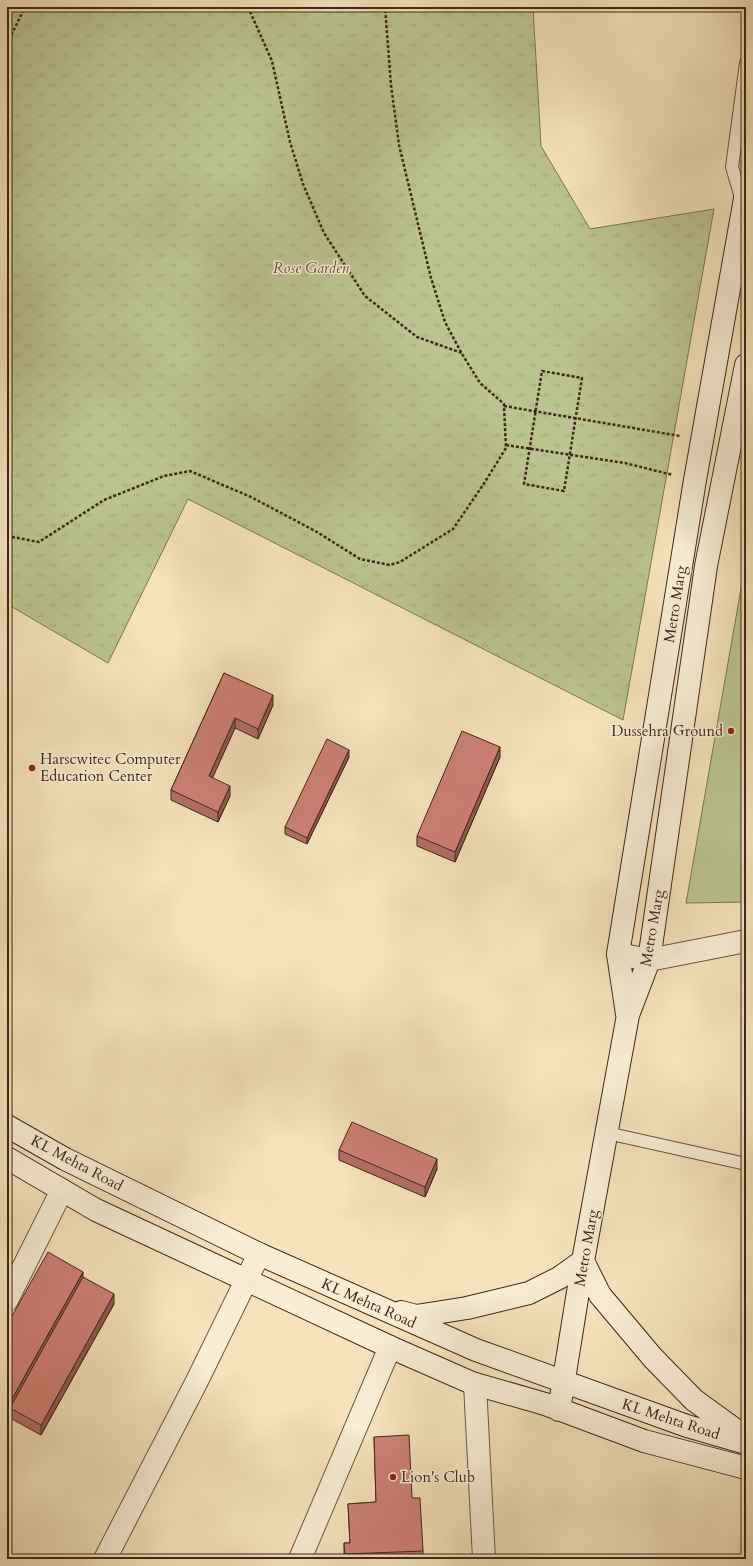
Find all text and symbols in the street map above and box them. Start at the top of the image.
park label: Rose Garden [273,258,350,278]
street label: Metro Marg [659,563,691,644]
place label: Dussehra Ground [611,721,723,741]
marker: Dussehra Ground [726,726,736,736]
place label: Harscwitec Computer Education Center [40,749,181,786]
marker: Harscwitec Computer Education Center [27,763,37,773]
street label: Metro Marg [635,887,669,968]
street label: KL Mehta Road [27,1130,127,1196]
street label: Metro Marg [569,1207,603,1288]
street label: KL Mehta Road [318,1273,420,1333]
street label: KL Mehta Road [620,1394,722,1444]
place label: Lion's Club [401,1467,475,1487]
marker: Lion's Club [388,1472,398,1482]

